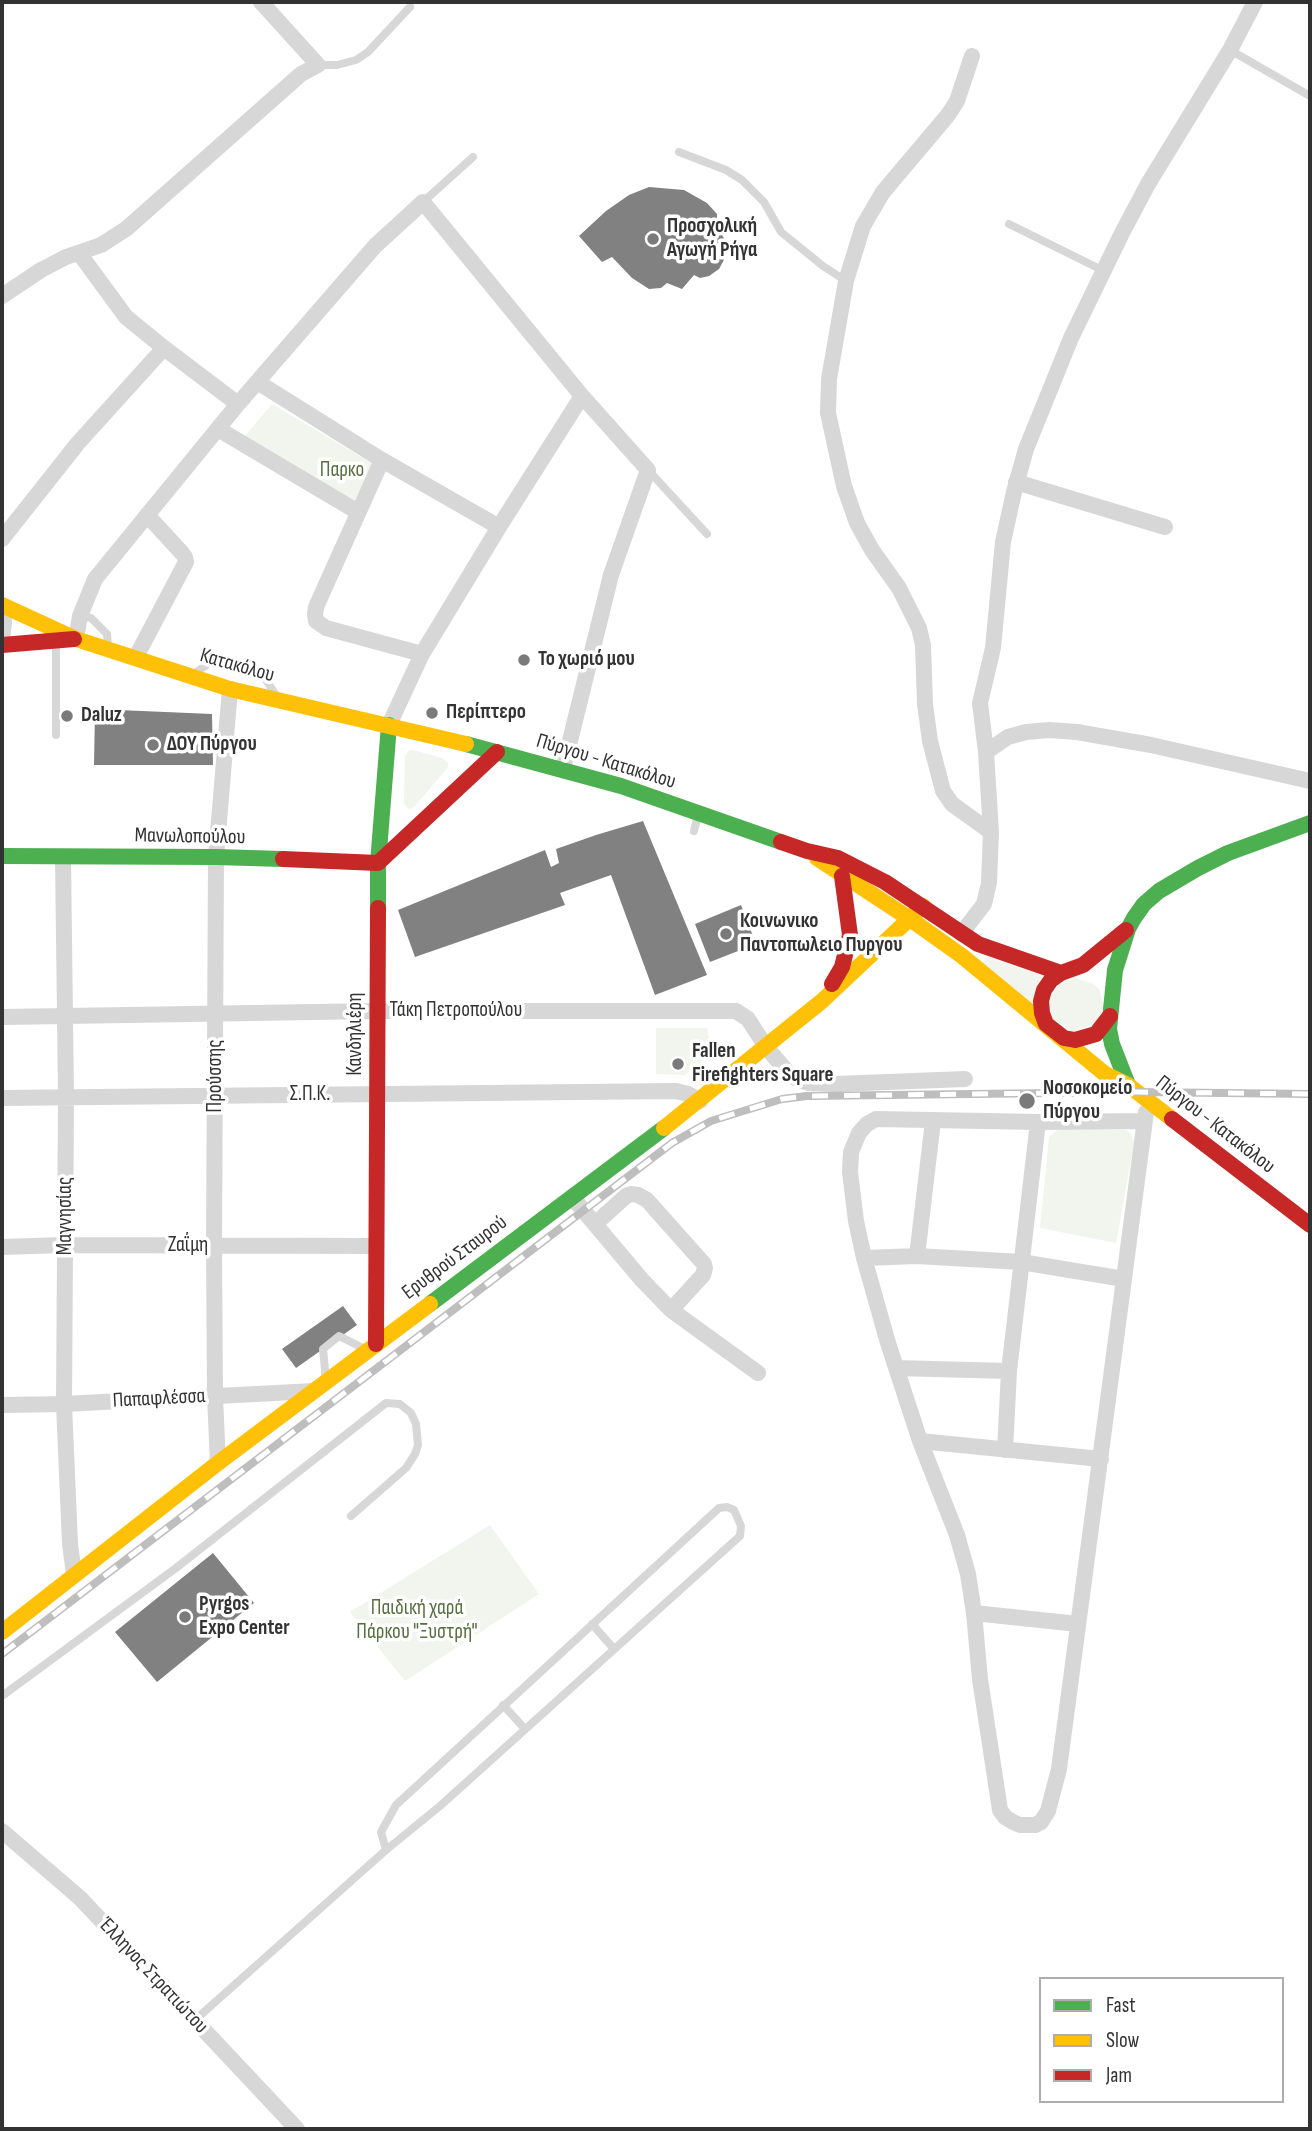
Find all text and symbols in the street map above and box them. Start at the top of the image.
place label: Προσχολική Αγωγή Ρήγα [667,214,757,264]
marker: Προσχολική Αγωγή Ρήγα [645,231,661,247]
park label: Παρκο [320,458,364,484]
street label: Κατακόλου [197,643,277,689]
place label: Το χωριό μου [538,647,635,673]
marker: Το χωριό μου [516,652,532,668]
place label: Περίπτερο [446,700,526,726]
place label: Daluz [81,703,122,729]
marker: Περίπτερο [424,705,440,721]
marker: Daluz [59,708,75,724]
street label: Πύργου - Κατακόλου [533,729,679,795]
place label: ΔΟΥ Πύργου [167,732,257,758]
marker: ΔΟΥ Πύργου [145,737,161,753]
street label: Μανωλοπούλου [134,823,246,851]
place label: Κοινωνικο Παντοπωλειο Πυργου [740,909,903,959]
marker: Κοινωνικο Παντοπωλειο Πυργου [718,926,734,942]
street label: Κανδηλιέρη [343,992,369,1076]
street label: Τάκη Πετροπούλου [390,998,522,1024]
street label: Προύσσης [203,1039,229,1113]
place label: Fallen Firefighters Square [692,1039,833,1089]
marker: Fallen Firefighters Square [670,1056,686,1072]
street label: Πύργου - Κατακόλου [1150,1071,1280,1179]
place label: Νοσοκομείο Πύργου [1043,1076,1133,1126]
street label: Σ.Π.Κ. [290,1082,330,1108]
marker: Νοσοκομείο Πύργου [1017,1091,1037,1111]
street label: Μαγνησίας [53,1177,79,1255]
street label: Ερυθρού Σταυρού [397,1210,513,1306]
street label: Ζαΐμη [168,1233,208,1259]
street label: Παπαφλέσσα [112,1384,206,1414]
place label: Pyrgos Expo Center [199,1592,290,1642]
park label: Παιδική χαρά Πάρκου "Ξυστρή" [356,1596,478,1646]
marker: Pyrgos Expo Center [177,1609,193,1625]
street label: Έλληνος Στρατιώτου [93,1913,213,2039]
legend [1039,1977,1284,2103]
text: Fast [1106,1993,1136,2018]
text: Slow [1106,2028,1139,2053]
text: Jam [1106,2063,1132,2088]

